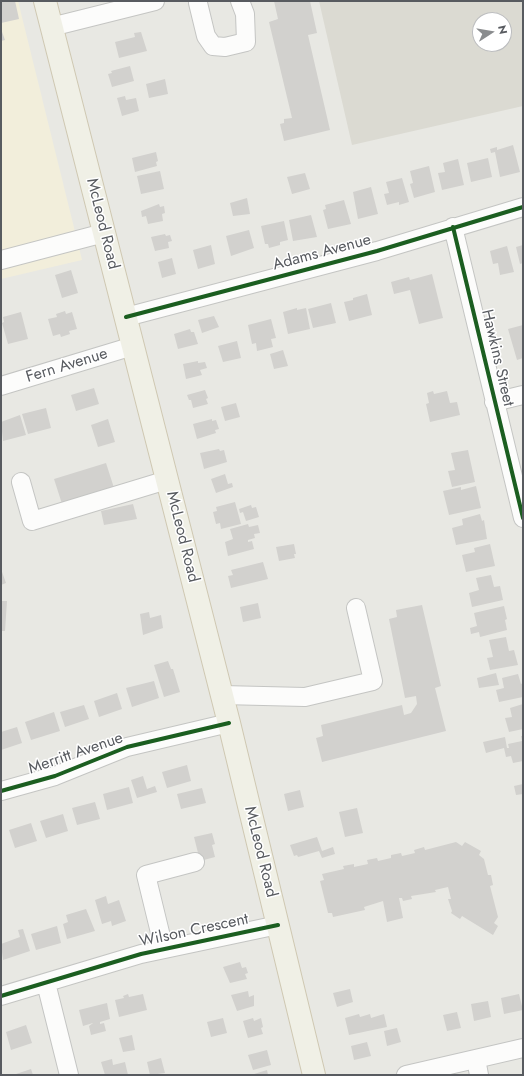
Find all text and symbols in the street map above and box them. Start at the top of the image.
north arrow [472,12,512,52]
text: N [494,24,511,36]
street label: McLeod Road [81,176,123,272]
street label: Adams Avenue [271,231,373,275]
street label: Hawkins Street [477,308,517,408]
street label: Fern Avenue [24,344,110,388]
street label: McLeod Road [161,489,203,585]
street label: Merritt Avenue [26,729,126,779]
street label: McLeod Road [239,804,281,900]
street label: Wilson Crescent [138,910,250,952]

